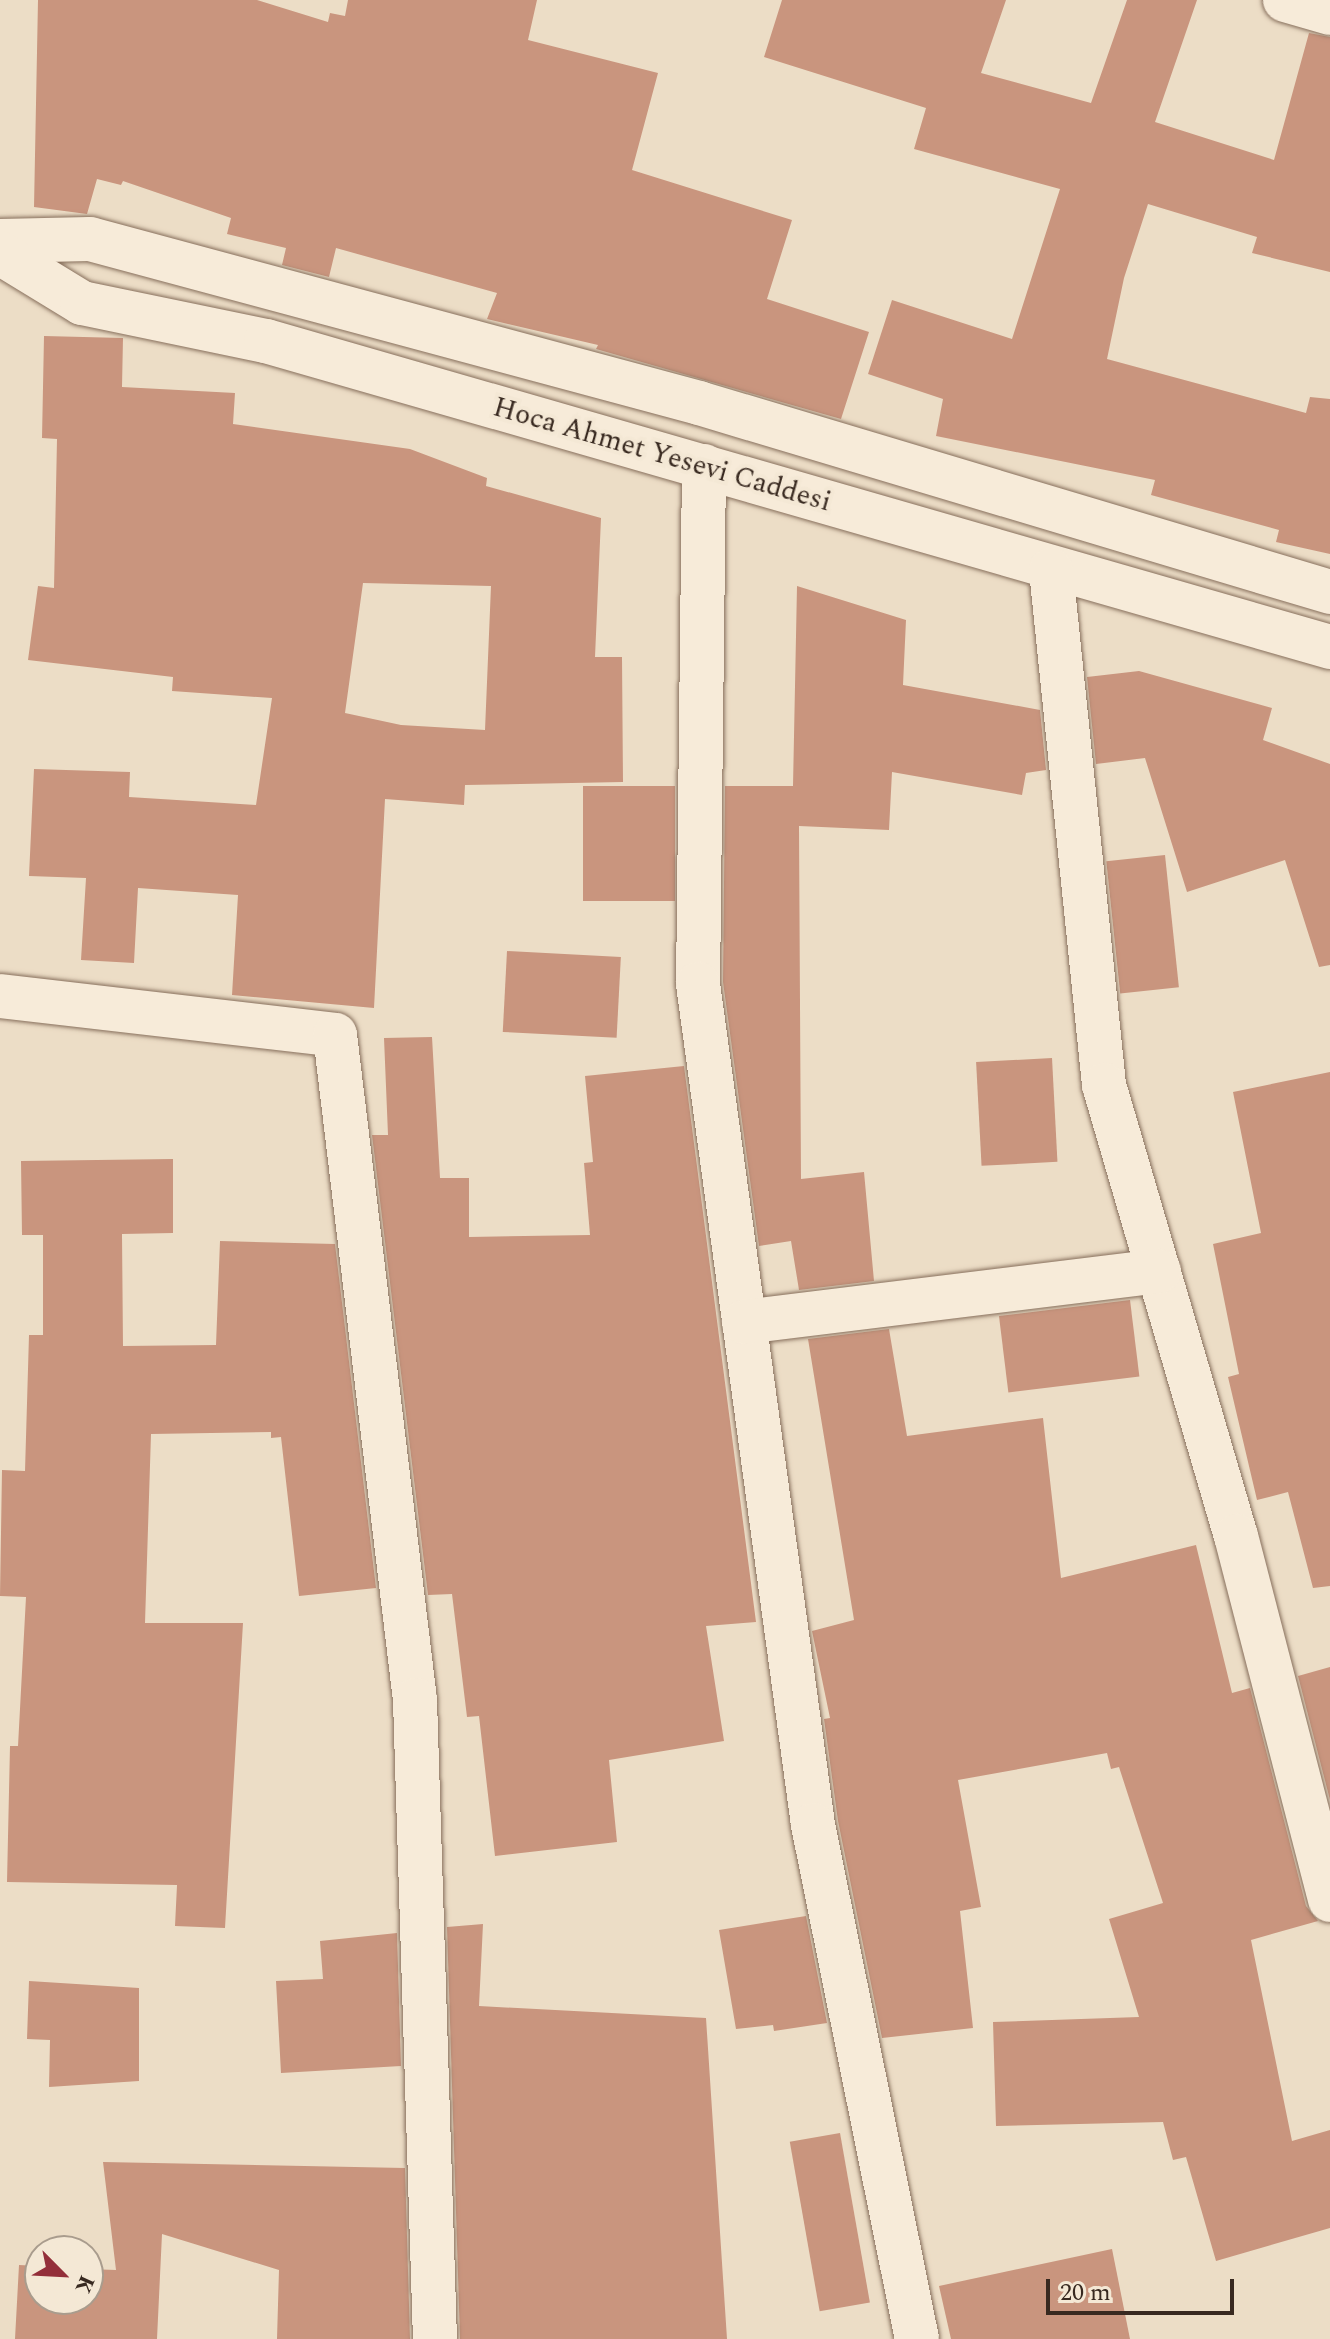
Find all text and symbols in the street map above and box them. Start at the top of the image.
street label: Hoca Ahmet Yesevi Caddesi [489,391,835,519]
north arrow [24,2235,104,2315]
scale bar [1050,2263,1238,2313]
text: K [66,2270,103,2299]
text: 20 m [1060,2275,1111,2311]

